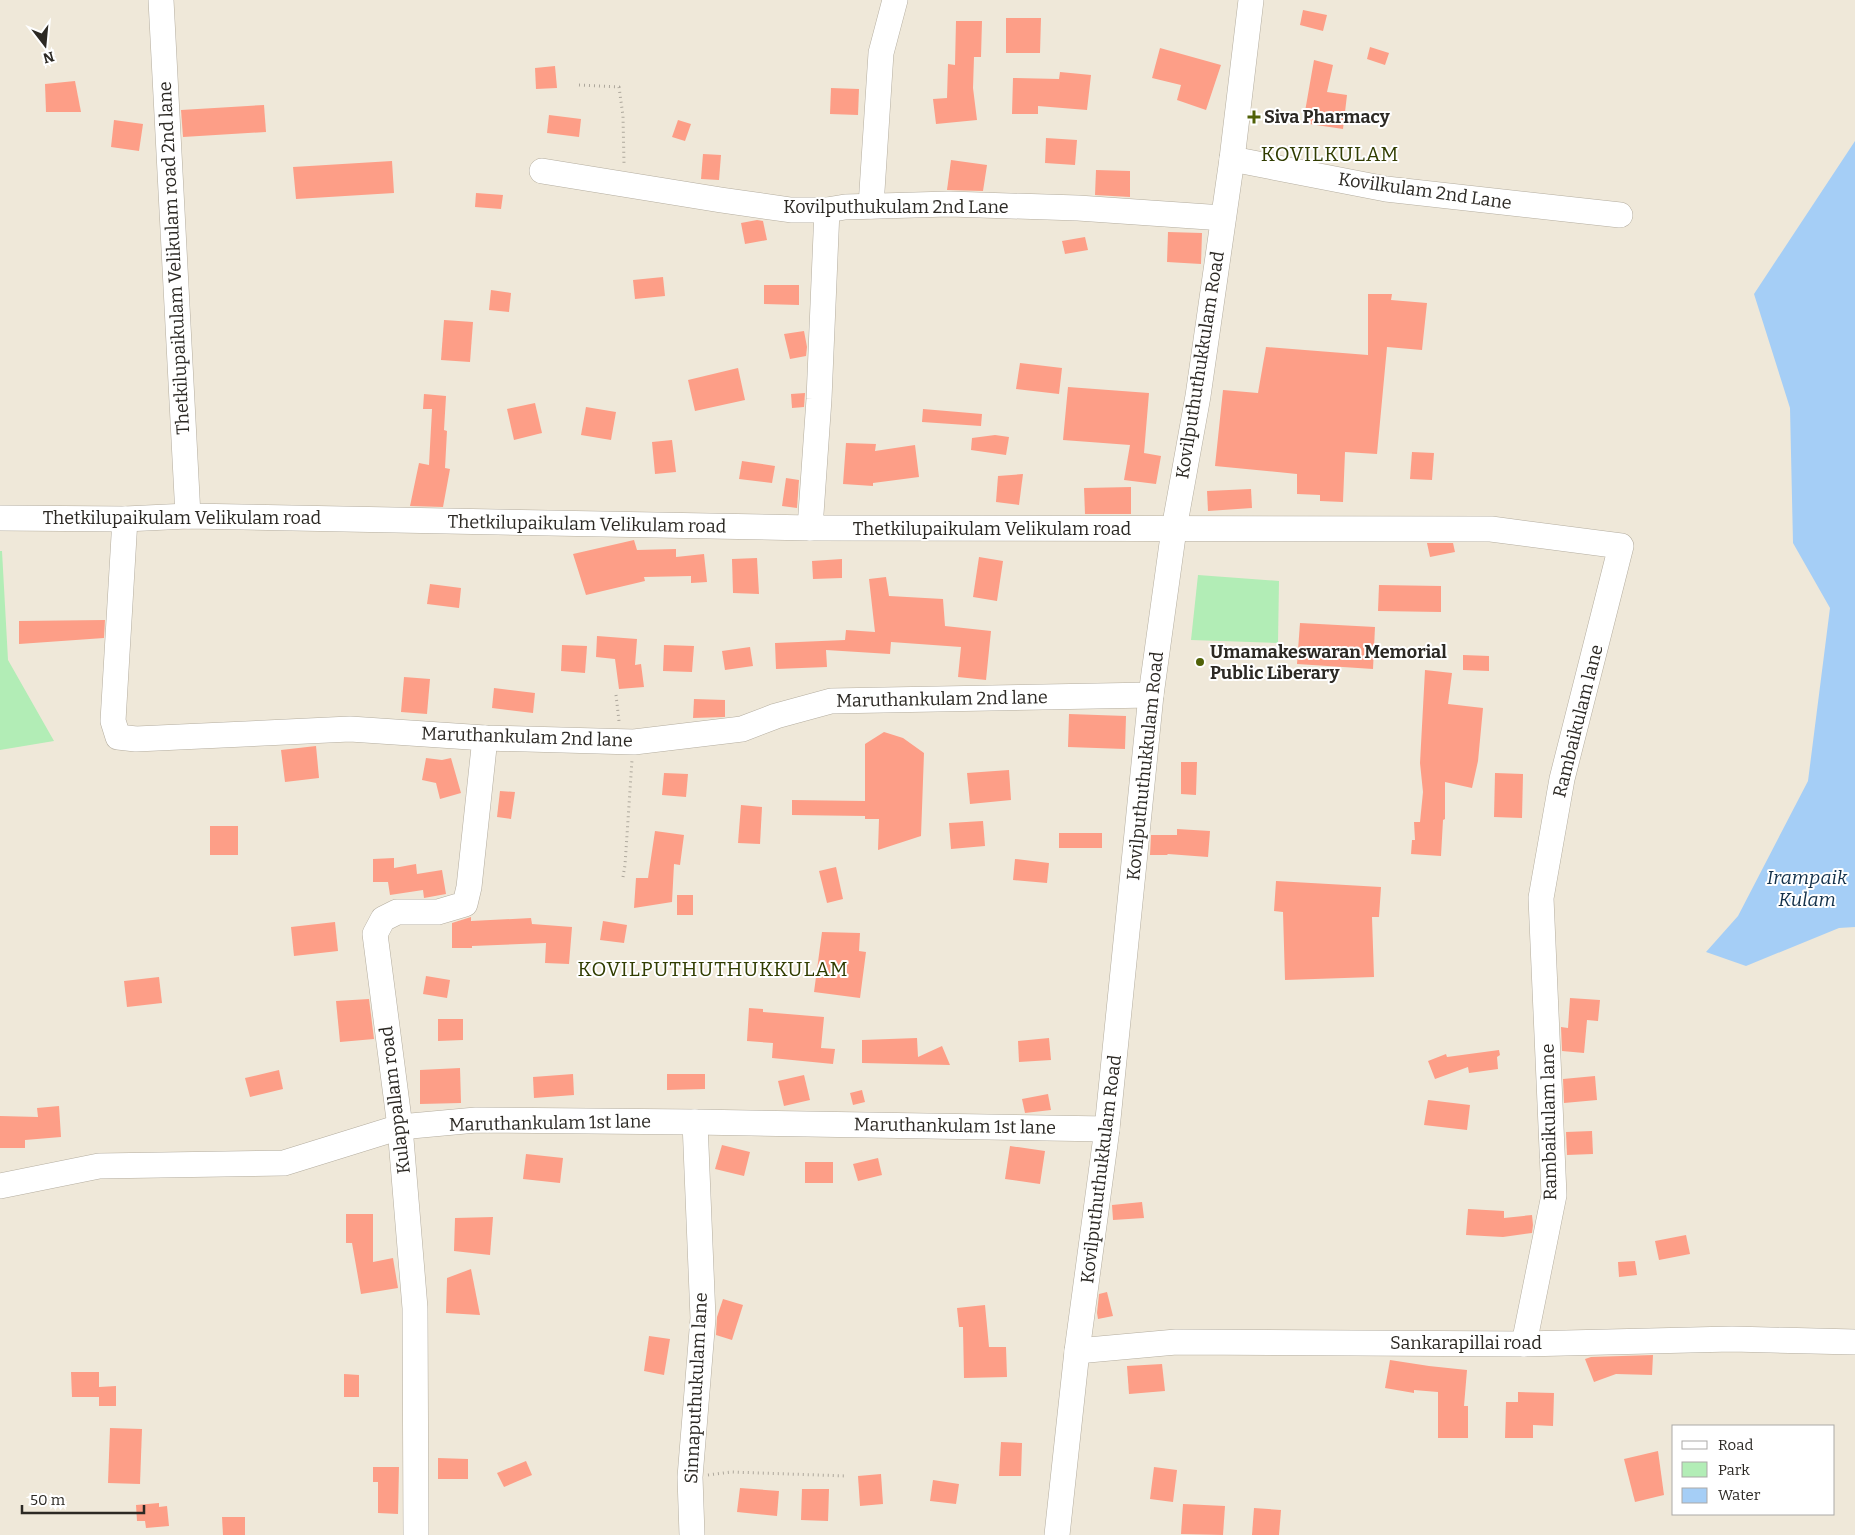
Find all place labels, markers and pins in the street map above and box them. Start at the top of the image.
place label: Siva Pharmacy [1264,106,1391,128]
marker: Siva Pharmacy [1248,111,1260,123]
place label: Umamakeswaran Memorial Public Liberary [1210,641,1447,684]
marker: Umamakeswaran Memorial Public Liberary [1194,656,1206,668]

